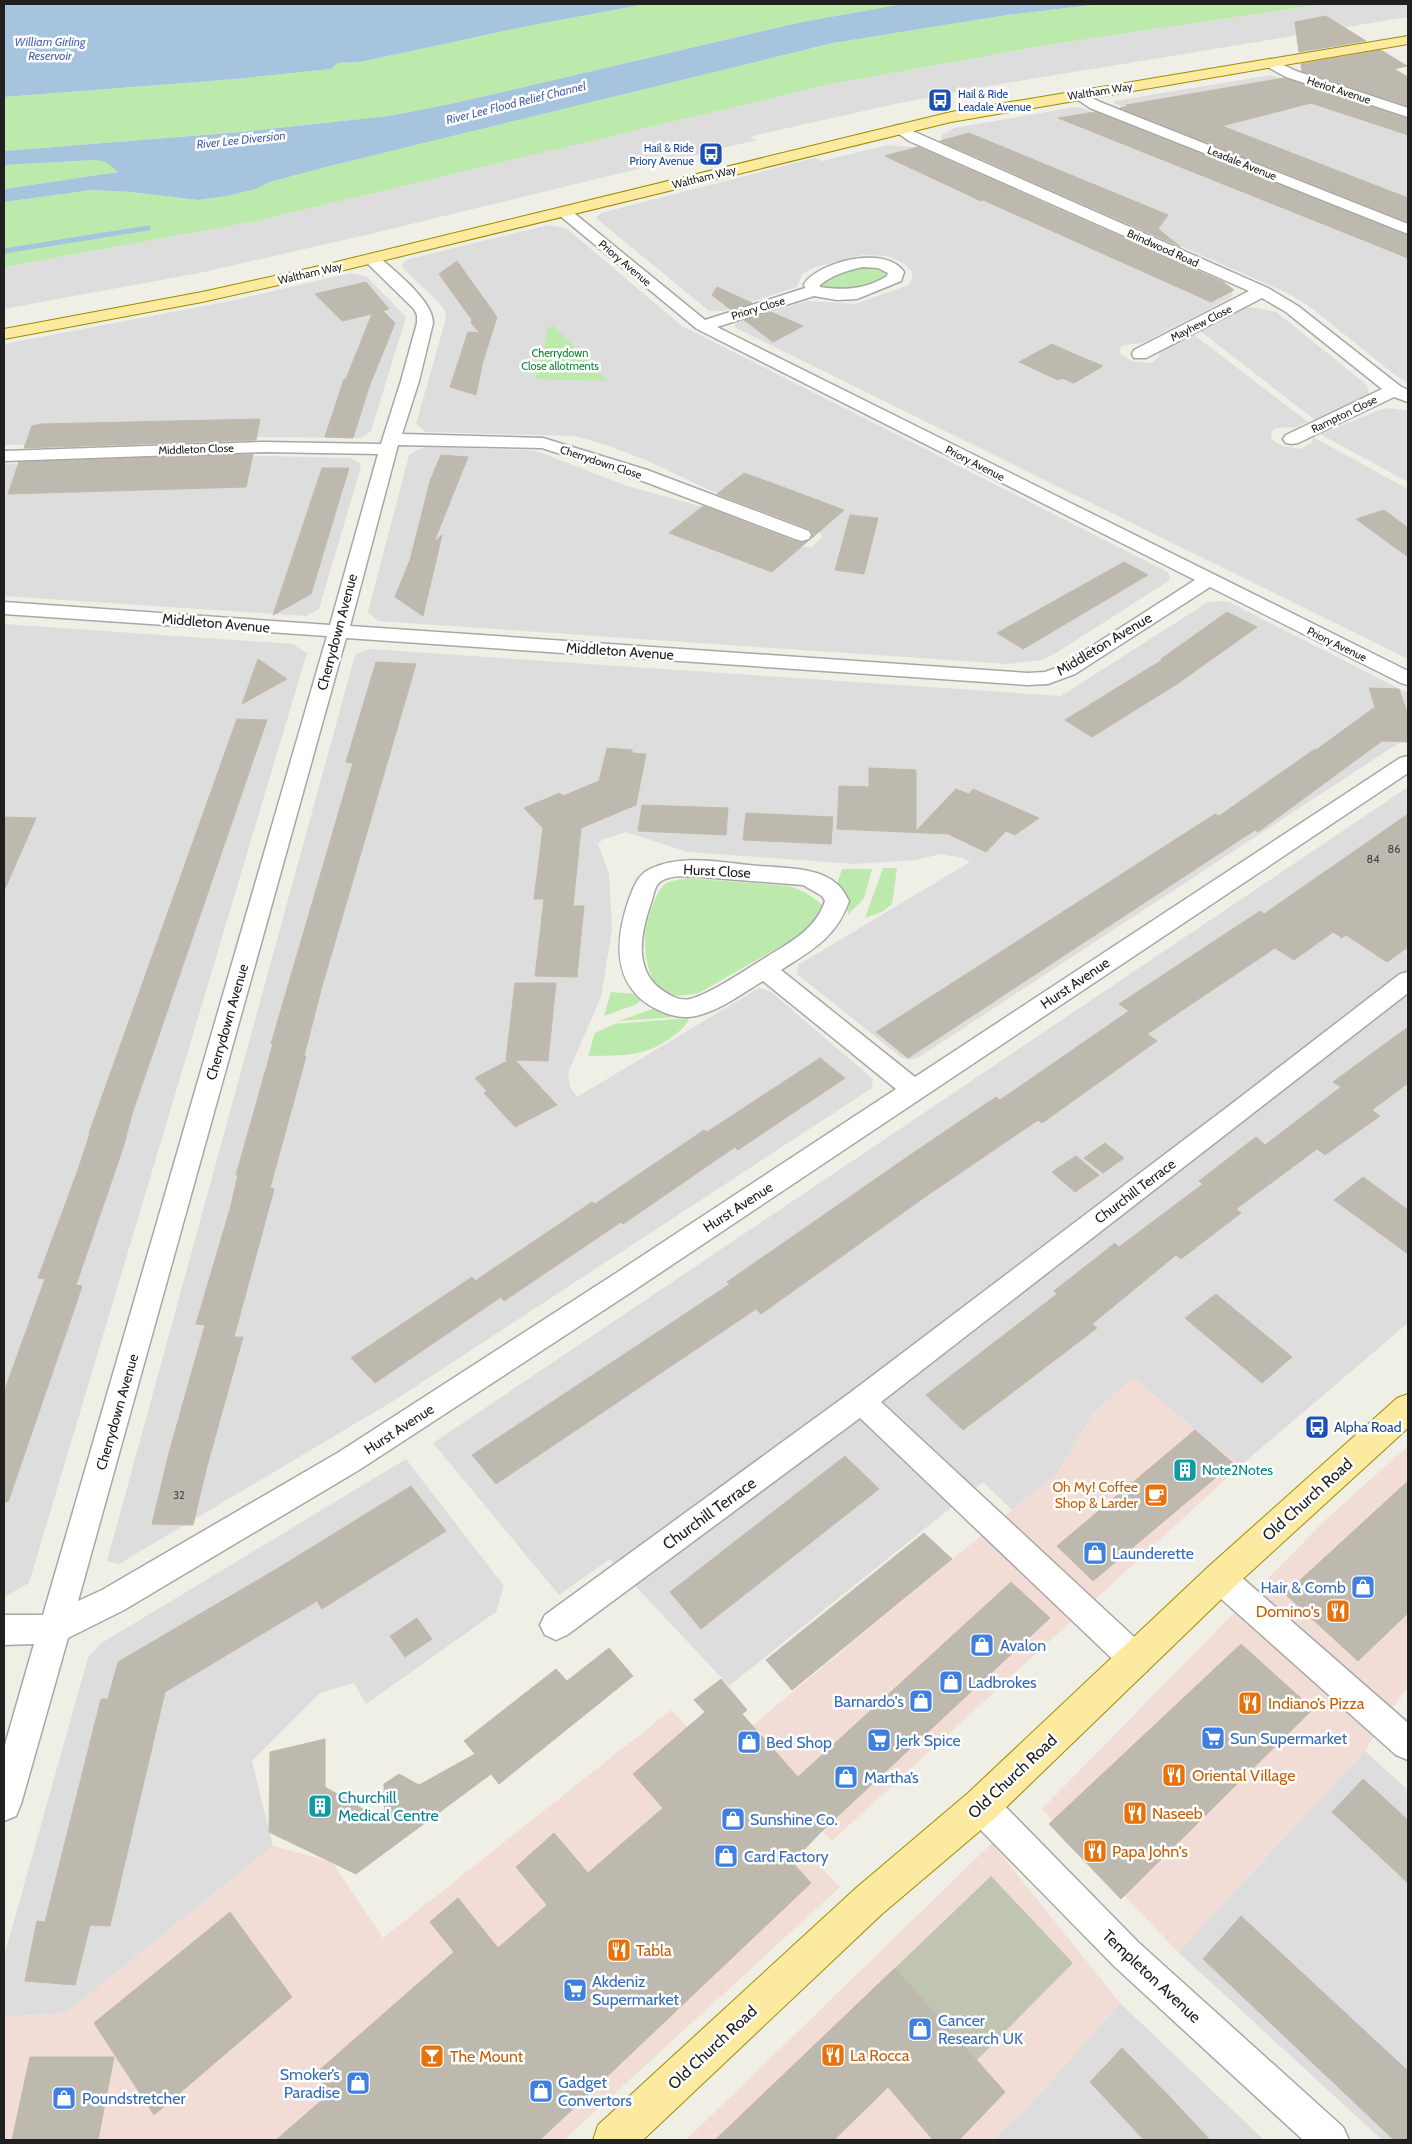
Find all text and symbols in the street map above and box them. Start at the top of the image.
water label: William Girling Reservoir [15,34,86,63]
street label: Heriot Avenue [1305,73,1373,107]
water label: River Lee Flood Relief Channel [444,78,588,127]
street label: Waltham Way [1067,79,1134,103]
bus stop icon: Hail & Ride Leadale Avenue [927,87,953,113]
place label: Hail & Ride Leadale Avenue [958,87,1032,114]
water label: River Lee Diversion [196,127,286,152]
place label: Hail & Ride Priory Avenue [630,141,694,168]
bus stop icon: Hail & Ride Priory Avenue [698,141,724,167]
street label: Leadale Avenue [1205,143,1279,183]
street label: Waltham Way [671,162,738,192]
street label: Brindwood Road [1125,226,1201,270]
street label: Priory Avenue [596,237,654,289]
street label: Waltham Way [277,259,344,287]
street label: Priory Close [730,293,787,323]
street label: Mayhew Close [1168,301,1234,344]
park label: Cherrydown Close allotments [521,346,599,373]
street label: Rampton Close [1309,392,1380,436]
street label: Middleton Close [158,441,234,457]
street label: Cherrydown Close [558,442,644,482]
street label: Priory Avenue [943,442,1007,484]
street label: Cherrydown Avenue [313,572,361,692]
street label: Middleton Avenue [161,609,271,637]
street label: Middleton Avenue [1053,609,1155,679]
street label: Priory Avenue [1305,624,1369,665]
street label: Middleton Avenue [566,638,674,664]
house number: 86 [1388,842,1400,856]
house number: 84 [1366,852,1380,866]
street label: Hurst Close [683,860,751,882]
street label: Hurst Avenue [1037,953,1113,1013]
street label: Cherrydown Avenue [202,962,252,1082]
street label: Churchill Terrace [1091,1155,1179,1227]
street label: Hurst Avenue [700,1178,776,1236]
street label: Cherrydown Avenue [92,1352,142,1472]
street label: Hurst Avenue [361,1400,437,1458]
bus stop icon: Alpha Road [1304,1414,1330,1440]
place label: Alpha Road [1334,1418,1401,1436]
street label: Old Church Road [1258,1454,1356,1545]
building icon: Note2Notes [1172,1457,1198,1483]
place label: Note2Notes [1202,1461,1273,1479]
street label: Churchill Terrace [659,1473,760,1554]
place label: Oh My! Coffee Shop & Larder [1052,1478,1139,1512]
cafe icon: Oh My! Coffee Shop & Larder [1143,1482,1169,1508]
house number: 32 [173,1488,185,1502]
shop icon: Launderette [1082,1540,1108,1566]
place label: Launderette [1112,1544,1194,1563]
shop icon: Hair & Comb [1350,1574,1376,1600]
place label: Hair & Comb [1260,1578,1346,1597]
restaurant icon: Domino's [1325,1598,1351,1624]
place label: Domino's [1256,1602,1320,1621]
shop icon: Avalon [969,1632,995,1658]
place label: Avalon [1000,1636,1046,1655]
shop icon: Ladbrokes [938,1669,964,1695]
place label: Ladbrokes [968,1673,1037,1692]
shop icon: Barnardo's [908,1688,934,1714]
restaurant icon: Indiano’s Pizza [1237,1690,1263,1716]
place label: Barnardo's [834,1692,904,1711]
place label: Indiano’s Pizza [1268,1694,1365,1713]
supermarket icon: Sun Supermarket [1200,1725,1226,1751]
supermarket icon: Jerk Spice [866,1727,892,1753]
shop icon: Bed Shop [736,1729,762,1755]
place label: Sun Supermarket [1230,1729,1348,1748]
street label: Old Church Road [964,1730,1061,1822]
place label: Jerk Spice [895,1731,961,1750]
place label: Bed Shop [766,1733,832,1752]
restaurant icon: Oriental Village [1161,1762,1187,1788]
shop icon: Martha’s [833,1764,859,1790]
place label: Oriental Village [1192,1766,1295,1785]
place label: Martha’s [864,1768,919,1787]
place label: Churchill Medical Centre [338,1788,439,1825]
building icon: Churchill Medical Centre [307,1793,333,1819]
restaurant icon: Naseeb [1122,1800,1148,1826]
place label: Naseeb [1152,1804,1203,1823]
shop icon: Sunshine Co. [720,1806,746,1832]
place label: Sunshine Co. [750,1810,838,1829]
restaurant icon: Papa John's [1082,1838,1108,1864]
place label: Papa John's [1112,1842,1188,1861]
shop icon: Card Factory [713,1843,739,1869]
place label: Card Factory [744,1847,829,1866]
street label: Templeton Avenue [1098,1926,1205,2027]
restaurant icon: Tabla [606,1937,632,1963]
place label: Tabla [636,1941,672,1960]
place label: Akdeniz Supermarket [592,1972,680,2009]
supermarket icon: Akdeniz Supermarket [562,1977,588,2003]
street label: Old Church Road [664,2001,761,2093]
place label: Cancer Research UK [938,2011,1023,2048]
shop icon: Cancer Research UK [907,2016,933,2042]
restaurant icon: La Rocca [820,2042,846,2068]
bar icon: The Mount [419,2043,445,2069]
place label: La Rocca [850,2046,910,2065]
place label: The Mount [450,2047,524,2066]
place label: Smoker’s Paradise [280,2065,340,2102]
shop icon: Smoker’s Paradise [345,2070,371,2096]
place label: Gadget Convertors [558,2073,632,2110]
shop icon: Gadget Convertors [528,2078,554,2104]
shop icon: Poundstretcher [51,2085,77,2111]
place label: Poundstretcher [82,2089,186,2108]

